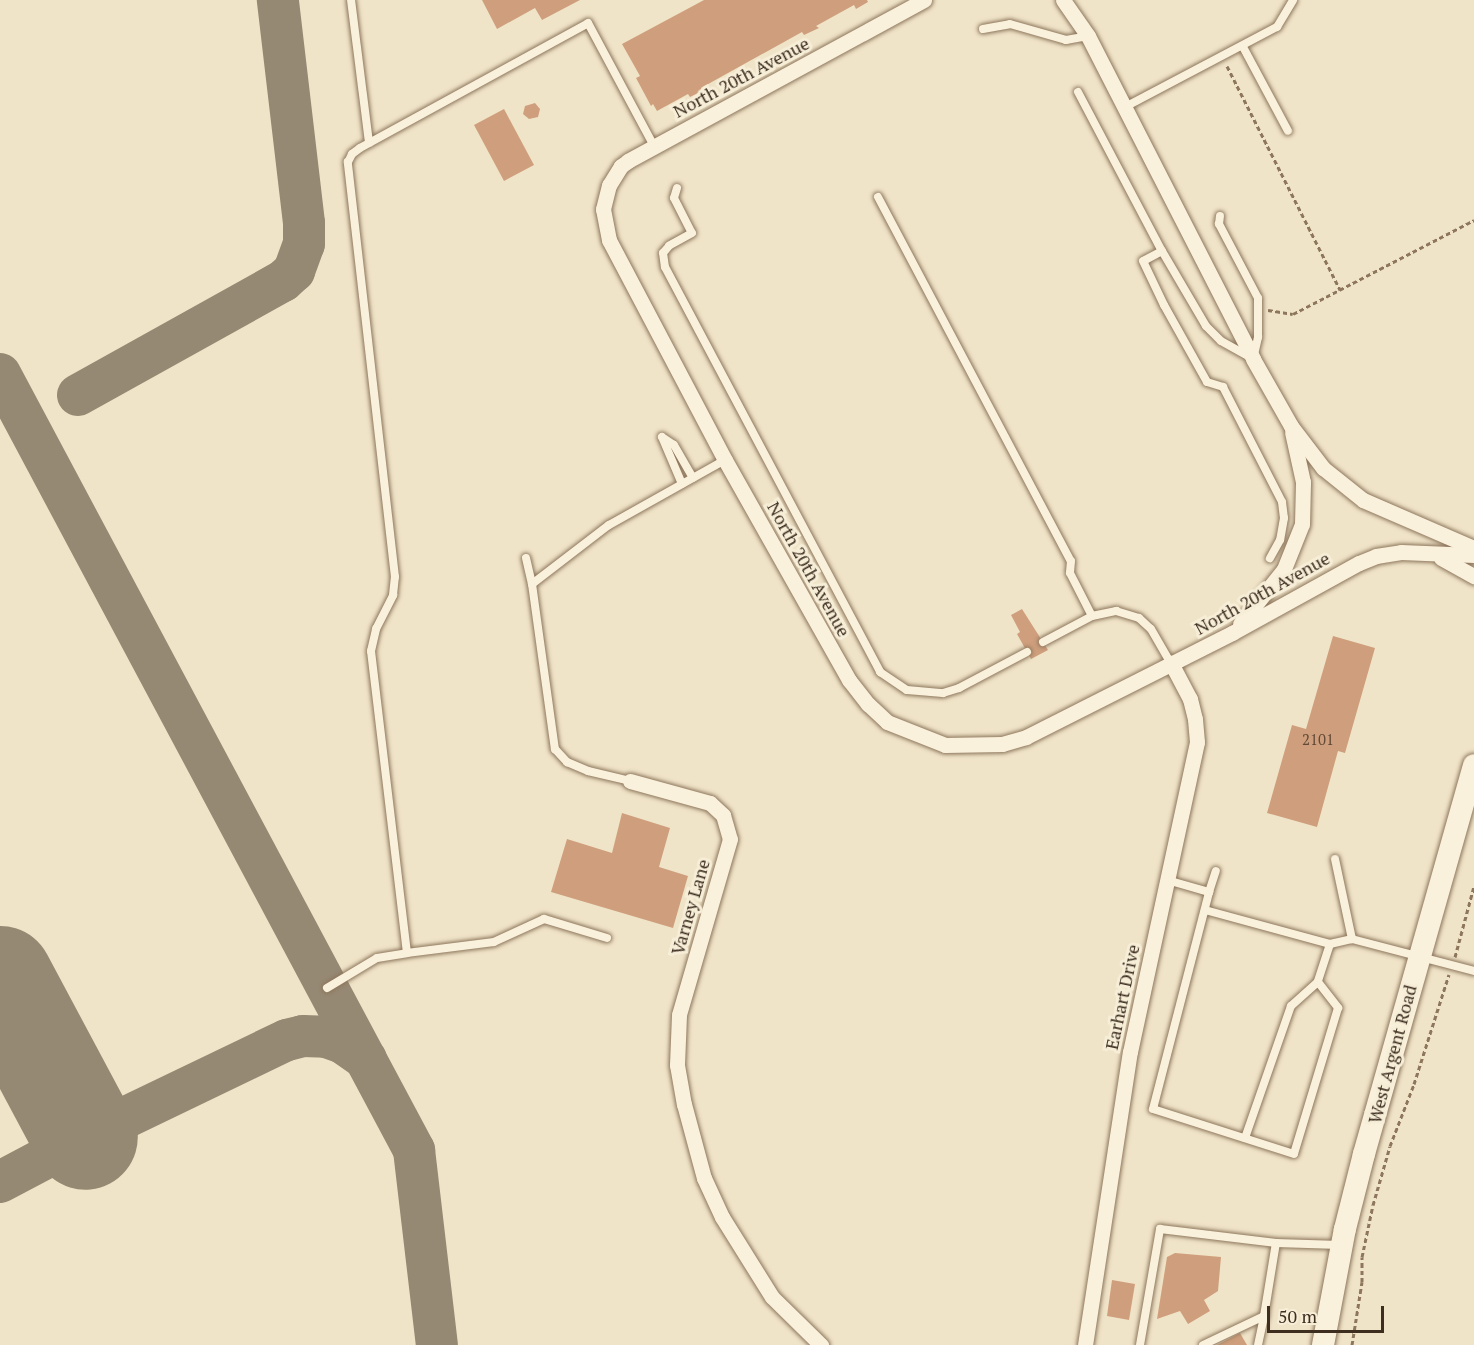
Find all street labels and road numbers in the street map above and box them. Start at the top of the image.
street label: North 20th Avenue [669,32,813,122]
street label: North 20th Avenue [763,498,855,640]
street label: North 20th Avenue [1191,547,1333,639]
street label: Varney Lane [666,857,714,957]
street label: Earhart Drive [1100,942,1144,1052]
street label: West Argent Road [1363,982,1421,1126]

